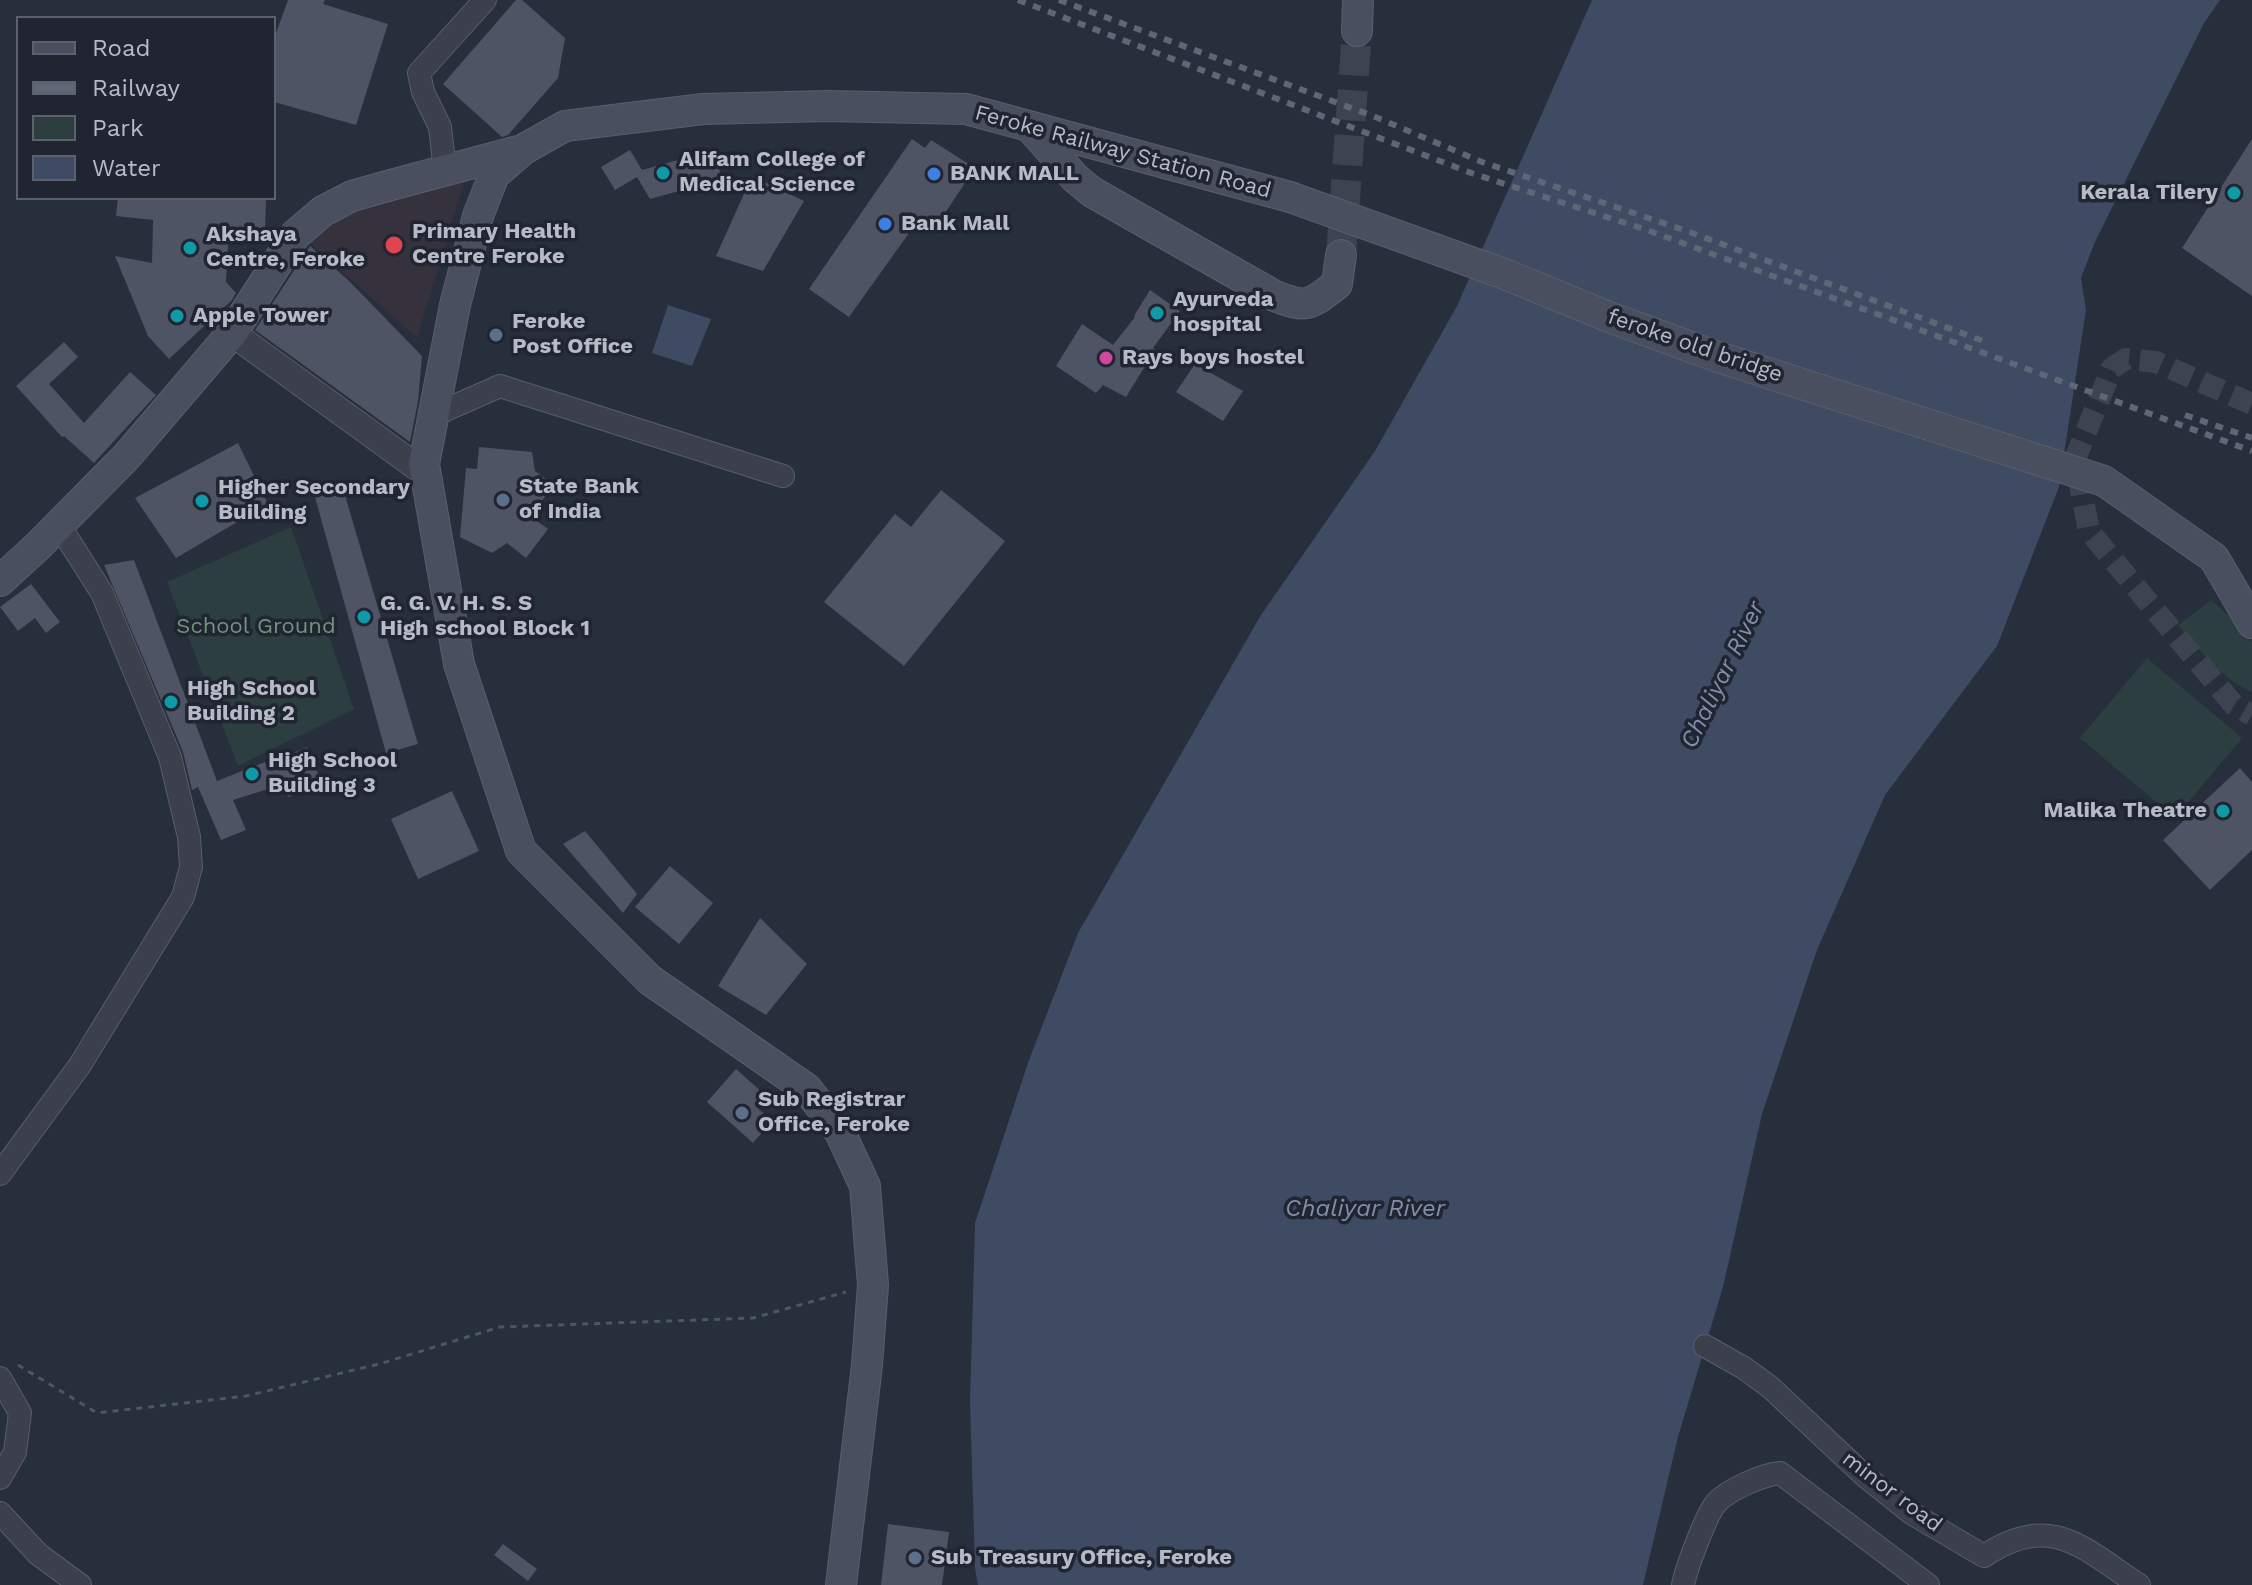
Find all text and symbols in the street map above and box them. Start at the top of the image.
legend [16,16,276,200]
text: Road [92,34,151,62]
text: Railway [92,74,180,102]
street label: Feroke Railway Station Road [972,100,1274,204]
text: Park [92,114,144,142]
place label: Alifam College of Medical Science [679,147,865,198]
text: Water [92,154,161,182]
place label: BANK MALL [950,161,1079,187]
marker: Alifam College of Medical Science [654,164,672,182]
marker: BANK MALL [925,165,943,183]
place label: Kerala Tilery [2080,180,2218,206]
marker: Kerala Tilery [2225,184,2243,202]
place label: Bank Mall [901,211,1009,237]
marker: Bank Mall [876,215,894,233]
place label: Primary Health Centre Feroke [412,219,576,270]
place label: Akshaya Centre, Feroke [206,222,365,274]
marker: Primary Health Centre Feroke [383,234,405,256]
marker: Akshaya Centre, Feroke [181,239,199,257]
place label: Ayurveda hospital [1173,287,1273,338]
place label: Apple Tower [193,303,329,329]
marker: Ayurveda hospital [1148,304,1166,322]
street label: feroke old bridge [1604,304,1786,388]
marker: Apple Tower [168,307,186,325]
place label: Feroke Post Office [512,309,633,360]
marker: Feroke Post Office [487,326,505,344]
place label: Rays boys hostel [1122,345,1304,371]
marker: Rays boys hostel [1097,349,1115,367]
place label: State Bank of India [519,474,639,526]
place label: Higher Secondary Building [218,475,410,526]
marker: State Bank of India [494,491,512,509]
marker: Higher Secondary Building [193,492,211,510]
place label: G. G. V. H. S. S High school Block 1 [380,591,590,642]
water label: Chaliyar River [1675,597,1771,753]
marker: G. G. V. H. S. S High school Block 1 [355,608,373,626]
park label: School Ground [176,614,336,640]
place label: High School Building 2 [187,676,316,728]
marker: High School Building 2 [162,693,180,711]
place label: High School Building 3 [268,748,397,800]
marker: High School Building 3 [243,765,261,783]
place label: Malika Theatre [2044,798,2207,824]
marker: Malika Theatre [2214,802,2232,820]
place label: Sub Registrar Office, Feroke [758,1087,910,1138]
marker: Sub Registrar Office, Feroke [733,1104,751,1122]
water label: Chaliyar River [1285,1195,1445,1223]
street label: minor road [1837,1446,1947,1538]
place label: Sub Treasury Office, Feroke [931,1545,1232,1571]
marker: Sub Treasury Office, Feroke [906,1549,924,1567]

